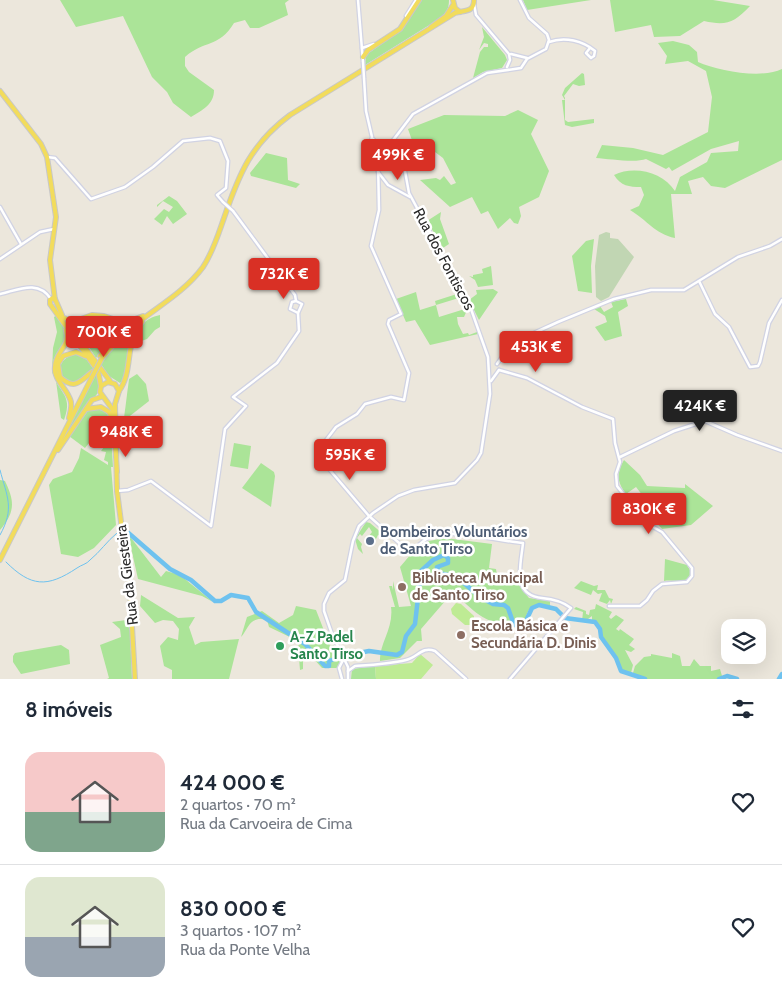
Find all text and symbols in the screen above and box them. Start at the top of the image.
pin: 499K € [357,138,439,181]
text: 499K € [372,145,424,164]
street label: Rua dos Fontiscos [410,205,478,313]
pin: 732K € [243,258,325,300]
text: 732K € [259,264,309,283]
pin: 700K € [63,316,145,358]
text: 700K € [77,322,131,341]
pin: 453K € [495,330,577,373]
text: 453K € [510,337,562,356]
pin: 424K € [659,390,741,432]
text: 424K € [674,396,726,415]
pin: 948K € [85,416,167,458]
text: 948K € [100,422,152,441]
pin: 595K € [309,438,391,481]
text: 595K € [325,445,375,464]
pin: 830K € [608,492,690,535]
text: 830K € [622,499,676,518]
street label: Rua da Giesteira [112,523,142,626]
place label: Bombeiros Voluntários de Santo Tirso [380,523,527,558]
marker: Bombeiros Voluntários de Santo Tirso [364,535,376,547]
place label: Biblioteca Municipal de Santo Tirso [412,569,543,604]
marker: Biblioteca Municipal de Santo Tirso [396,581,408,593]
place label: Escola Básica e Secundária D. Dinis [471,617,596,652]
map controls [721,619,766,664]
button: layers [721,619,766,664]
place label: A-Z Padel Santo Tirso [290,628,364,663]
marker: Escola Básica e Secundária D. Dinis [455,629,467,641]
marker: A-Z Padel Santo Tirso [274,640,286,652]
icon: filters [729,695,757,723]
text: 8 imóveis [25,697,112,722]
text: 424 000 € [180,770,285,795]
icon: home [65,772,125,832]
icon: heart [729,788,757,816]
text: 2 quartos · 70 m² [180,795,296,814]
text: Rua da Carvoeira de Cima [180,814,352,833]
text: 830 000 € [180,896,286,921]
icon: home [65,897,125,957]
icon: heart [729,913,757,941]
text: 3 quartos · 107 m² [180,921,301,940]
text: Rua da Ponte Velha [180,940,310,959]

